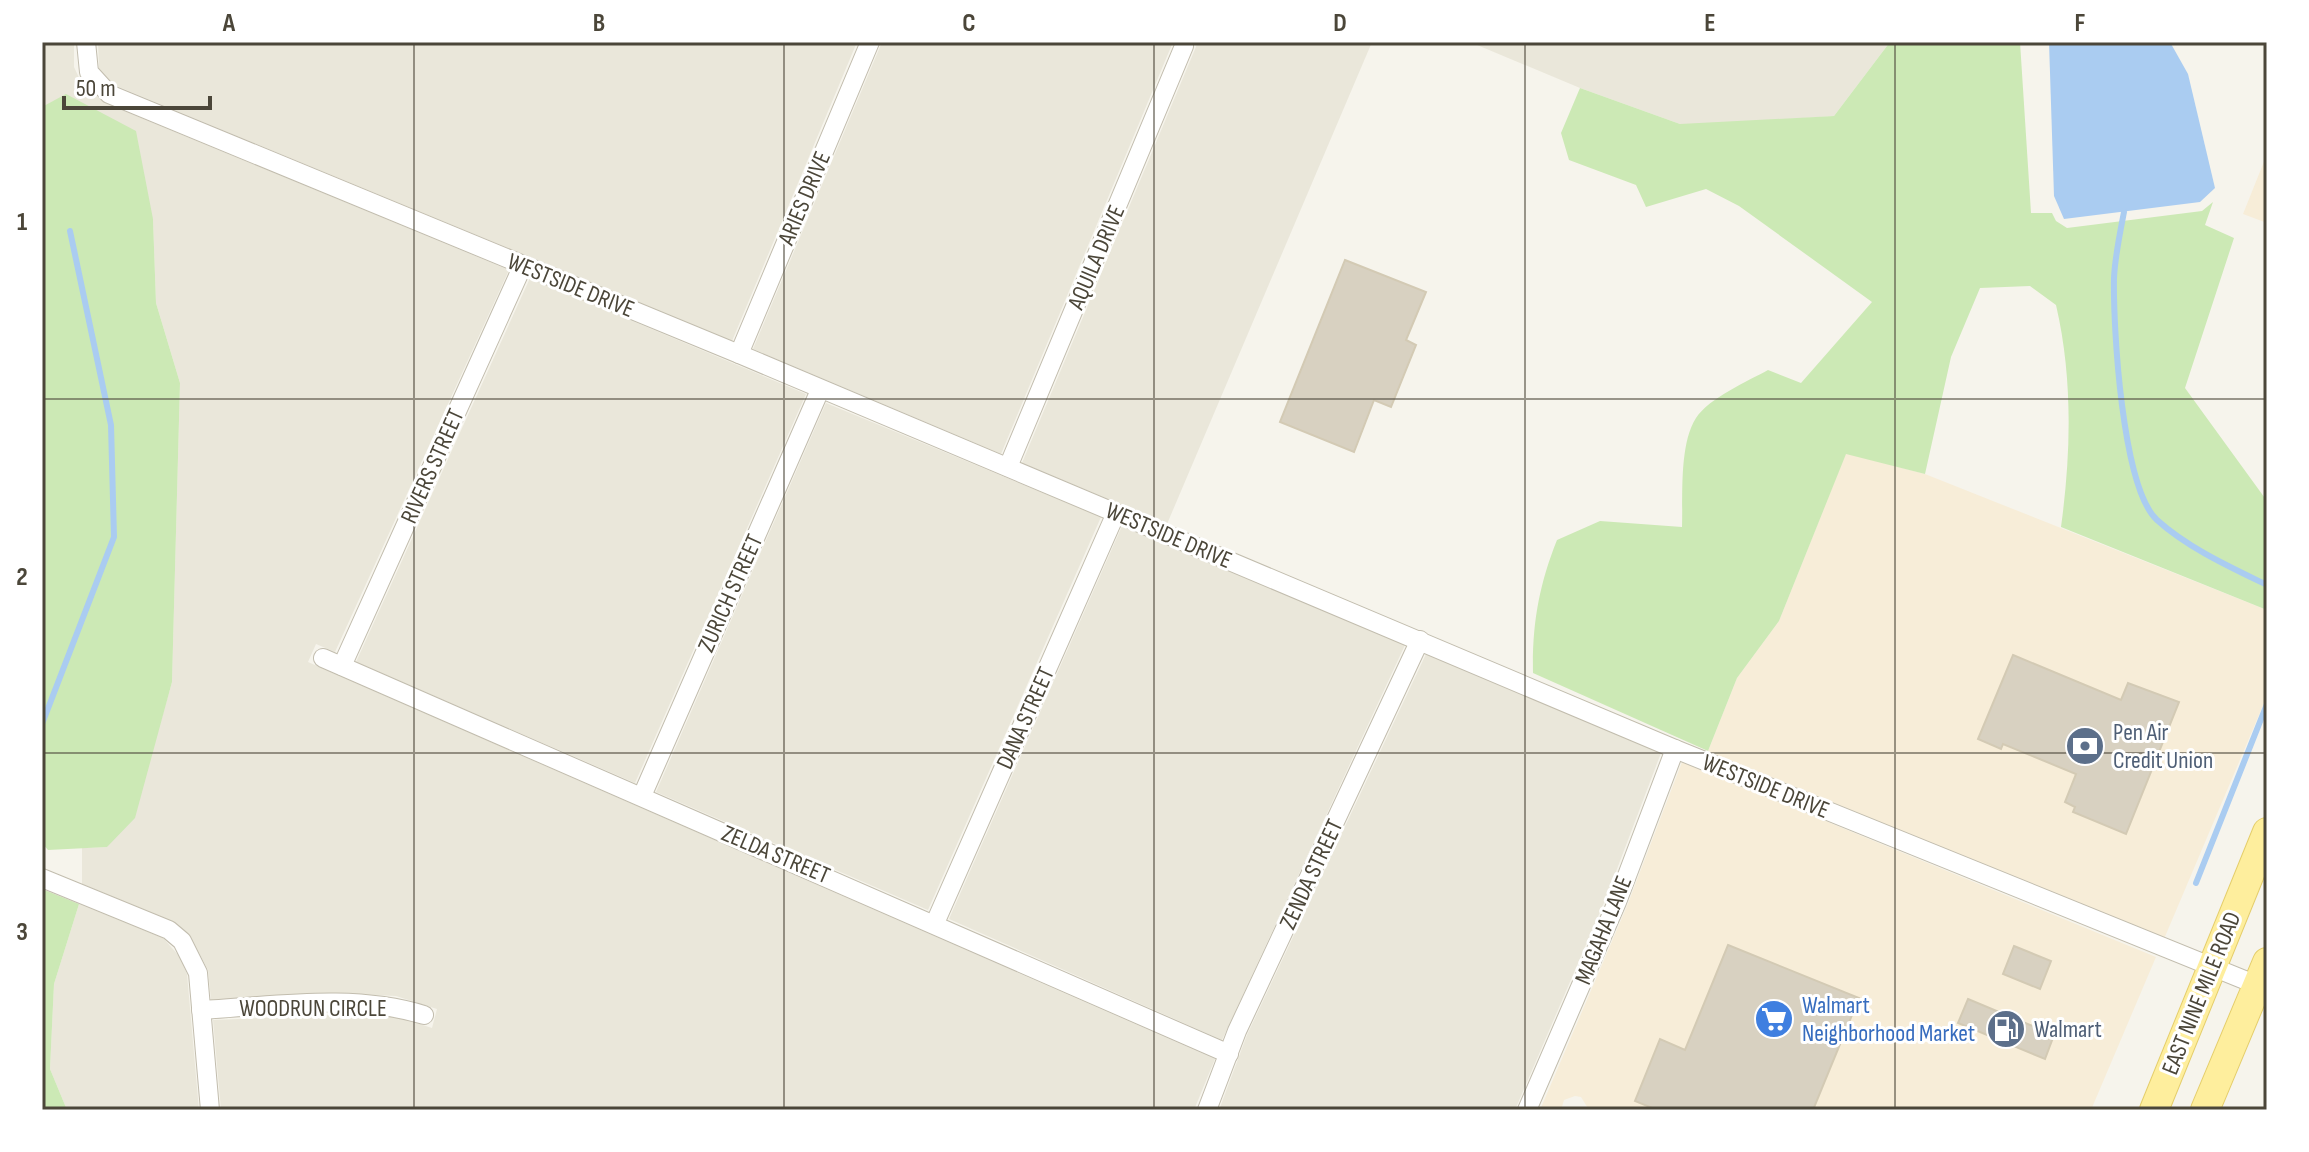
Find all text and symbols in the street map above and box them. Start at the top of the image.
text: A [222,8,236,39]
text: B [593,8,605,39]
text: C [962,8,976,39]
text: D [1333,8,1347,39]
text: E [1704,8,1716,39]
text: F [2075,8,2086,39]
scale bar [64,60,210,110]
text: 50 m [76,74,116,103]
street label: ARIES DRIVE [771,147,837,250]
street label: AQUILA DRIVE [1061,201,1131,315]
text: 1 [17,207,27,238]
street label: WESTSIDE DRIVE [503,247,638,324]
street label: RIVERS STREET [394,404,471,528]
street label: WESTSIDE DRIVE [1101,496,1236,575]
street label: ZURICH STREET [692,530,769,657]
text: 2 [16,562,28,593]
street label: DANA STREET [990,662,1061,774]
place label: Pen Air Credit Union [2113,718,2213,775]
bank icon: Pen Air Credit Union [2064,725,2106,767]
street label: WESTSIDE DRIVE [1698,748,1833,825]
street label: ZENDA STREET [1273,814,1350,934]
street label: ZELDA STREET [717,819,835,890]
street label: MAGAHA LANE [1569,872,1638,989]
street label: EAST NINE MILE ROAD [2156,908,2247,1079]
text: 3 [16,917,28,948]
place label: Walmart Neighborhood Market [1802,991,1975,1048]
street label: WOODRUN CIRCLE [239,994,387,1023]
supermarket icon: Walmart Neighborhood Market [1753,998,1795,1040]
fuel station icon: Walmart [1985,1008,2027,1050]
place label: Walmart [2034,1015,2102,1044]

